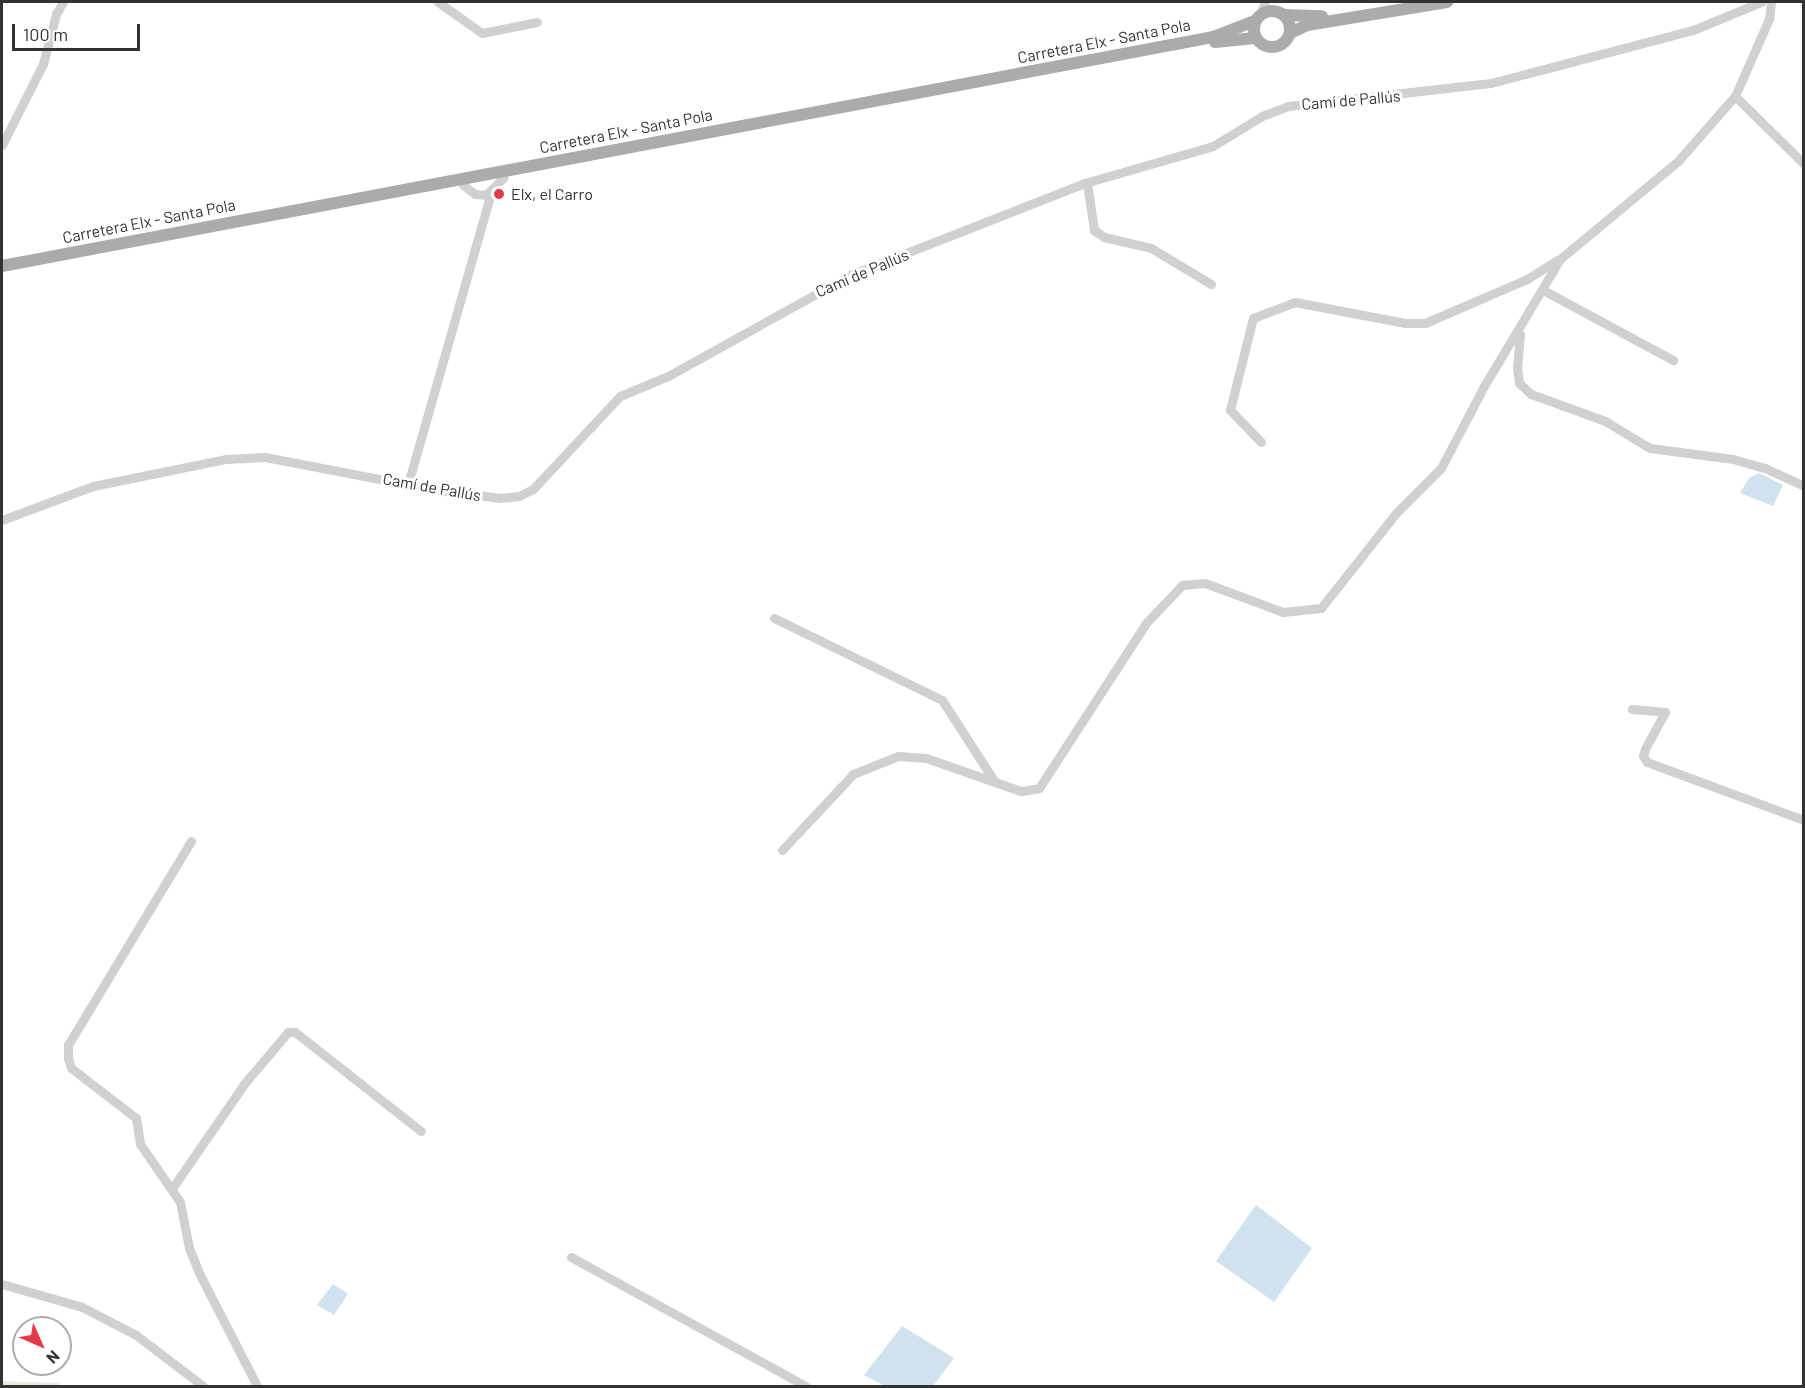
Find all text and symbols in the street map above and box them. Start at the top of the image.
scale bar [15,12,142,50]
street label: Carretera Elx - Santa Pola [1016,15,1192,67]
text: 100 m [23,23,68,45]
street label: Camí de Pallús [1301,86,1401,114]
street label: Carretera Elx - Santa Pola [538,105,714,157]
place label: Elx, el Carro [511,184,593,204]
marker: Elx, el Carro [492,187,506,201]
street label: Carretera Elx - Santa Pola [61,195,237,247]
street label: Camí de Pallús [813,245,911,301]
street label: Camí de Pallús [381,469,483,505]
north arrow [12,1316,72,1376]
text: N [43,1347,64,1368]

